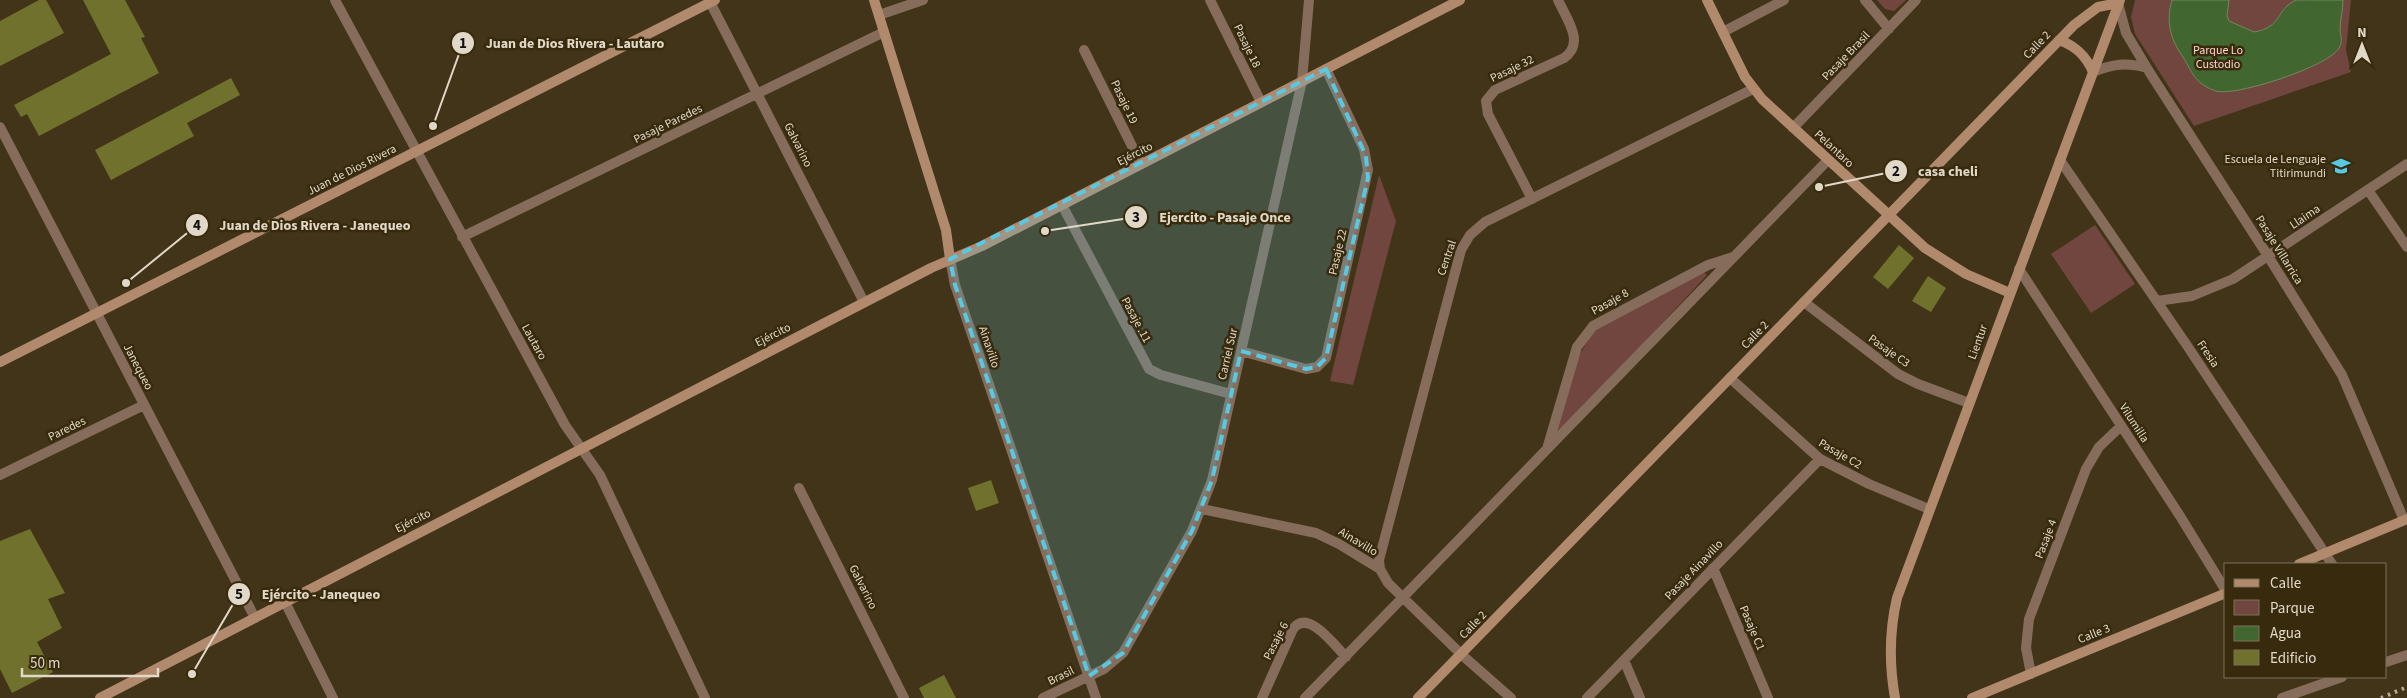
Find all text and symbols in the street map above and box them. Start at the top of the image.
north arrow [2337,20,2387,70]
street label: Pasaje 18 [1229,21,1265,71]
text: N [2357,23,2367,43]
street label: Calle 2 [2019,27,2055,63]
callout: Juan de Dios Rivera - Lautaro [451,28,675,57]
street label: Pasaje Brasil [1818,28,1874,84]
text: 1 [459,33,467,54]
text: Juan de Dios Rivera - Lautaro [486,34,665,54]
park label: Parque Lo Custodio [2193,42,2243,73]
street label: Pasaje 32 [1487,51,1537,87]
street label: Pasaje 19 [1106,77,1142,127]
street label: Pasaje Paredes [631,100,705,148]
street label: Galvarino [780,120,816,170]
street label: Pelantaro [1810,126,1858,172]
street label: Ejército [1114,138,1156,170]
street label: Juan de Dios Rivera [305,140,399,200]
place label: Escuela de Lenguaje Titirimundi [2224,151,2326,182]
school or university icon: Escuela de Lenguaje Titirimundi [2330,155,2352,177]
callout: casa cheli [1884,156,1988,185]
text: 2 [1892,161,1900,182]
text: casa cheli [1918,162,1978,182]
street label: Llaima [2286,200,2324,234]
callout: Ejercito - Pasaje Once [1124,202,1300,231]
text: 3 [1132,207,1140,228]
text: Ejercito - Pasaje Once [1159,208,1291,228]
callout: Juan de Dios Rivera - Janequeo [185,210,421,239]
street label: Pasaje Villarrica [2251,212,2307,288]
text: 4 [193,215,201,236]
text: Juan de Dios Rivera - Janequeo [219,216,411,236]
street label: Pasaje 22 [1324,227,1352,277]
street label: Central [1433,238,1461,278]
street label: Pasaje 8 [1588,285,1632,319]
street label: Pasaje .11 [1117,294,1155,346]
street label: Calle 2 [1737,317,1773,353]
street label: Ejército [752,319,794,351]
street label: Lautaro [517,321,551,363]
street label: Lientur [1964,321,1992,362]
street label: Ainavillo [974,324,1004,370]
street label: Carriel Sur [1214,326,1242,382]
street label: Pasaje C3 [1865,330,1913,372]
street label: Fresia [2193,337,2223,371]
street label: Janequeo [119,341,157,393]
street label: Vilumilla [2115,400,2153,446]
street label: Paredes [45,413,89,445]
street label: Pasaje C2 [1815,435,1865,473]
street label: Ejército [392,505,434,537]
street label: Pasaje 4 [2031,517,2061,561]
street label: Ainavillo [1335,524,1381,560]
street label: Pasaje Ainavillo [1661,536,1727,604]
street label: Galvarino [845,562,881,612]
legend [2224,563,2387,678]
text: Calle [2270,573,2301,594]
callout: Ejército - Janequeo [227,579,391,608]
text: 5 [235,584,243,605]
text: Ejército - Janequeo [262,585,380,605]
text: Parque [2270,598,2314,619]
street label: Pasaje C1 [1735,603,1769,653]
street label: Calle 2 [1455,607,1491,643]
street label: Pasaje 6 [1259,619,1293,663]
street label: Calle 3 [2075,620,2113,648]
text: Agua [2270,623,2301,644]
scale bar [22,646,159,678]
text: Edificio [2270,648,2317,669]
text: 50 m [30,653,60,674]
street label: Brasil [1045,662,1077,690]

